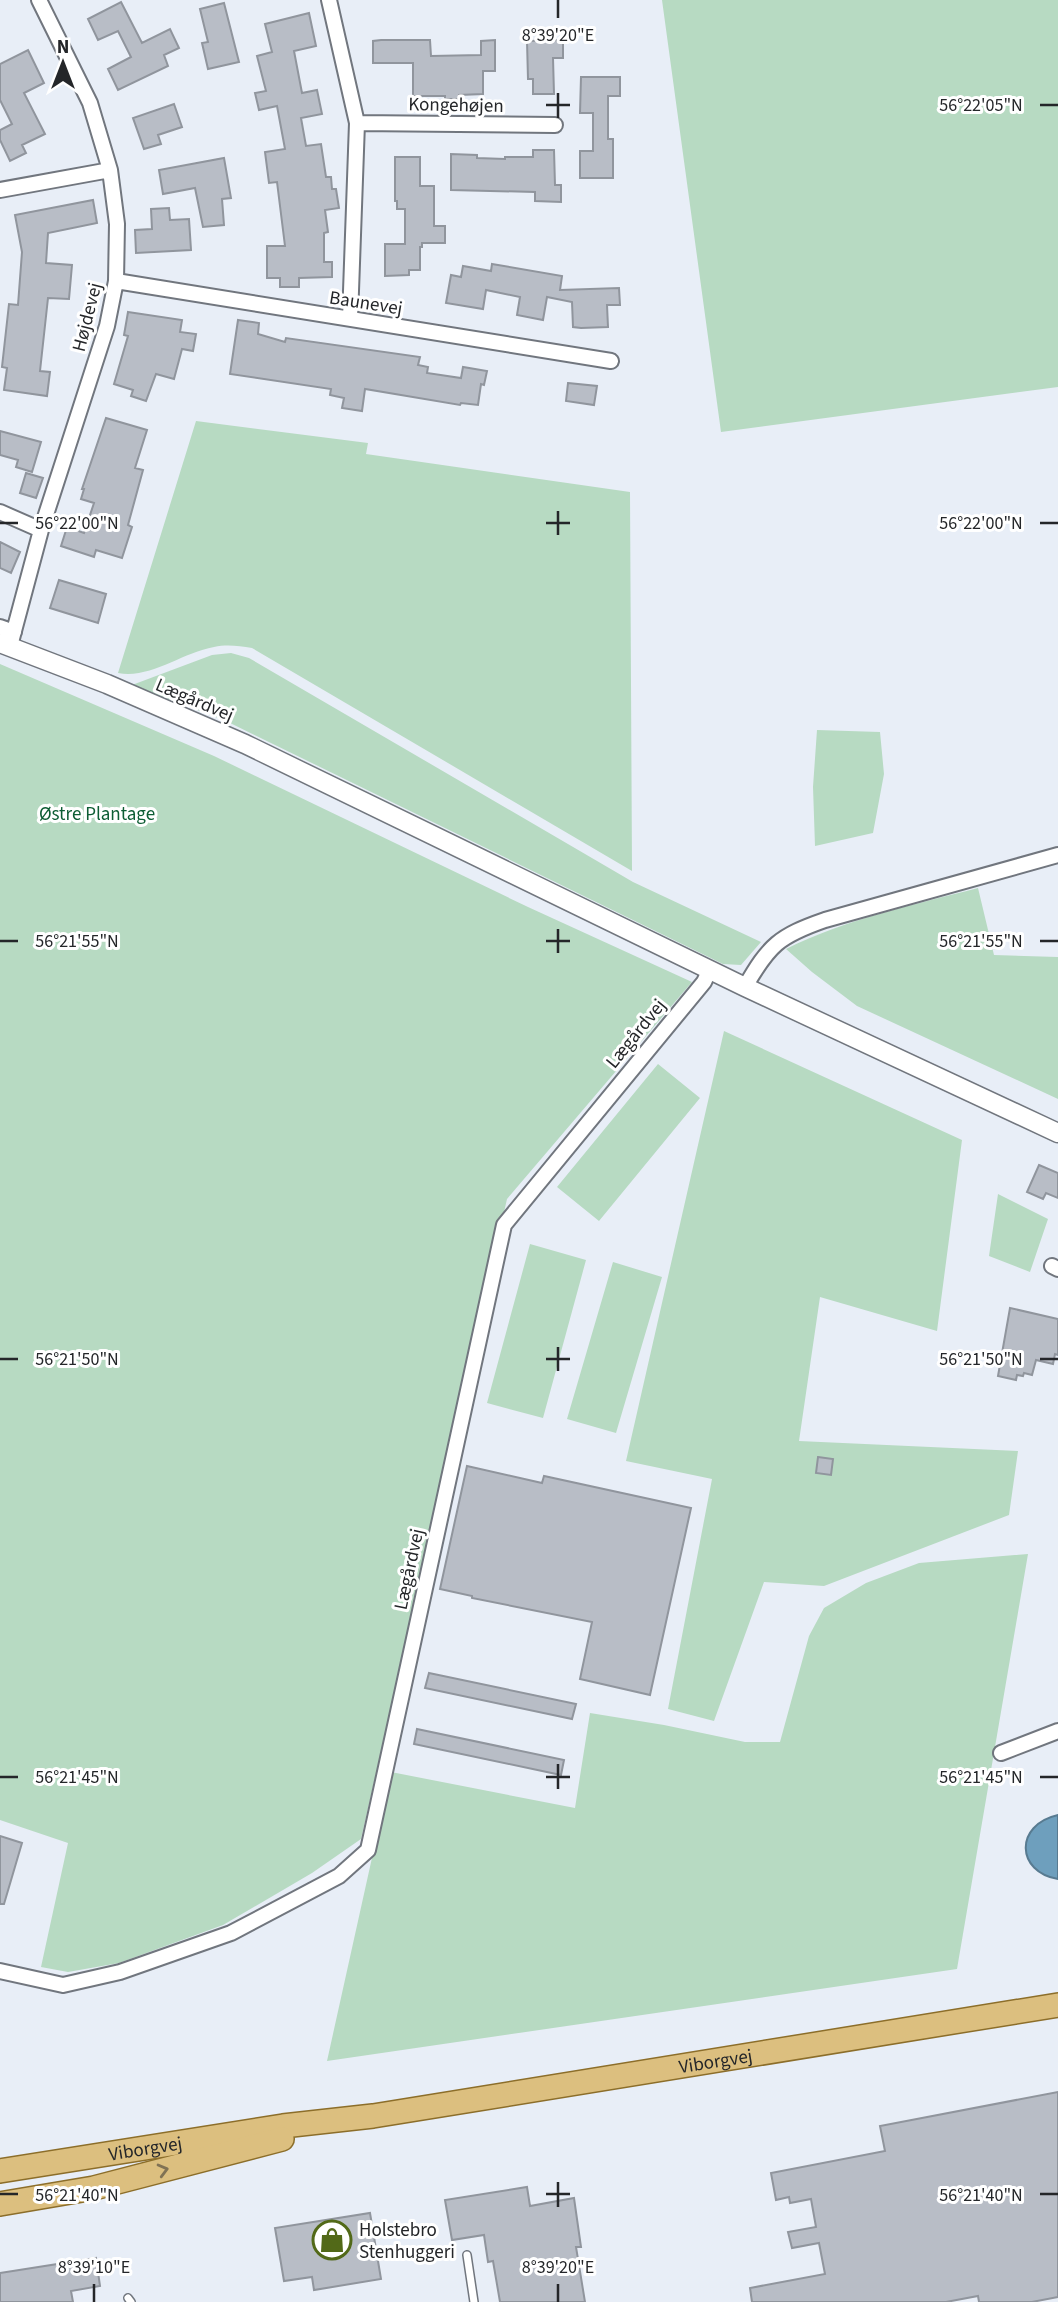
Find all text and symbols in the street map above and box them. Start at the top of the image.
text: 8°39'20"E [522,23,594,48]
north arrow [28,28,98,98]
text: N [57,34,69,61]
street label: Kongehøjen [408,91,504,120]
text: 56°22'05"N [939,93,1023,118]
street label: Højdevej [66,280,109,355]
street label: Baunevej [327,284,404,323]
text: 56°22'00"N [35,511,119,536]
text: 56°22'00"N [939,511,1023,536]
street label: Lægårdvej [151,672,238,729]
park label: Østre Plantage [39,801,155,828]
text: 56°21'55"N [35,929,119,954]
text: 56°21'55"N [939,929,1023,954]
street label: Lægårdvej [600,993,673,1075]
text: 56°21'50"N [35,1347,119,1372]
text: 56°21'50"N [939,1347,1023,1372]
street label: Lægårdvej [388,1526,431,1612]
text: 56°21'45"N [35,1765,119,1790]
text: 56°21'45"N [939,1765,1023,1790]
street label: Viborgvej [677,2043,754,2081]
street label: Viborgvej [107,2130,184,2169]
one-way arrow [157,2164,169,2178]
text: 56°21'40"N [35,2183,119,2208]
text: 56°21'40"N [939,2183,1023,2208]
place label: Holstebro Stenhuggeri [359,2217,455,2266]
shop icon: Holstebro Stenhuggeri [311,2219,353,2261]
text: 8°39'10"E [58,2255,130,2280]
text: 8°39'20"E [522,2255,594,2280]

